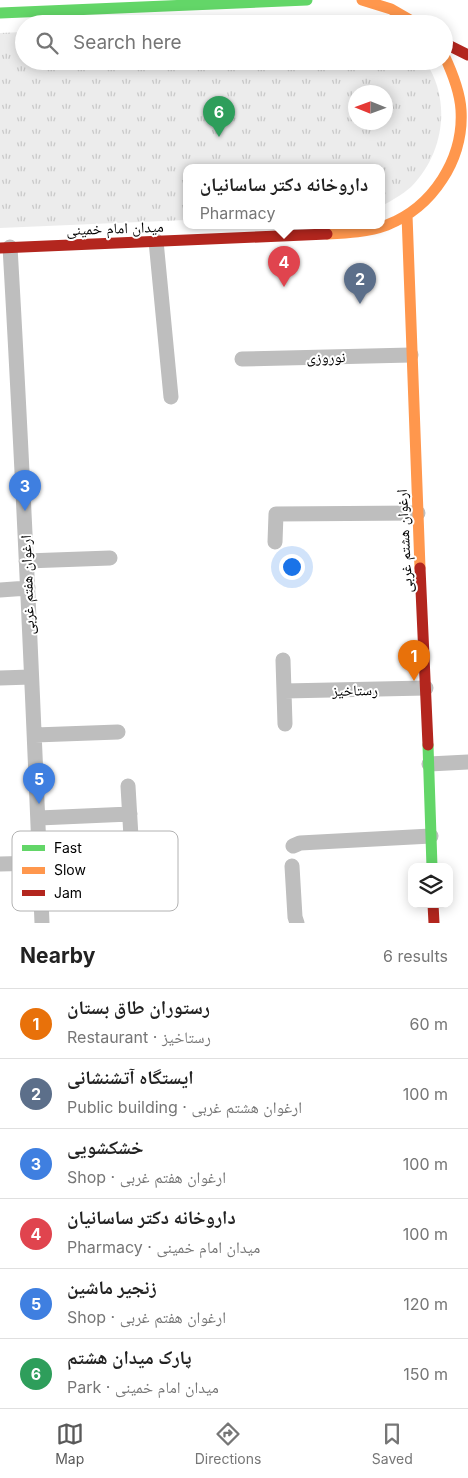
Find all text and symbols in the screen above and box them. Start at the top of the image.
search box [15,15,453,70]
icon: search [33,29,61,57]
text: Search here [73,31,182,54]
north arrow [348,85,393,130]
pin: 6 [203,96,235,137]
popup [183,164,385,229]
text: داروخانه دکتر ساسانیان [200,173,368,196]
text: Pharmacy [200,203,275,223]
street label: میدان امام خمینی [66,217,164,240]
pin: 4 [268,246,300,287]
pin: 2 [344,263,376,304]
street label: نوروزی [306,347,346,368]
pin: 3 [9,470,41,511]
street label: ارغوان هشتم غربی [392,489,417,593]
street label: ارغوان هفتم غربی [16,535,39,635]
your location [279,554,305,580]
pin: 1 [398,640,430,681]
street label: رستاخیز [331,680,378,700]
pin: 5 [23,763,55,804]
legend [12,831,178,911]
text: Fast [54,839,82,856]
text: Slow [54,861,86,878]
map controls [408,863,453,908]
button: layers [408,863,453,908]
text: Jam [54,884,82,901]
text: Nearby [20,943,95,968]
text: 6 results [383,946,448,966]
text: رستوران طاق بستان [67,996,210,1019]
text: 1 [33,1014,39,1034]
text: 60 m [409,1014,448,1034]
text: Restaurant · رستاخیز [67,1027,211,1047]
text: ایستگاه آتشنشانی [67,1066,194,1089]
text: 2 [31,1084,41,1104]
text: 100 m [403,1084,448,1104]
text: Public building · ارغوان هشتم غربی [67,1097,302,1117]
text: خشکشویی [67,1136,144,1159]
text: 3 [31,1154,41,1174]
text: 100 m [403,1154,448,1174]
text: Shop · ارغوان هفتم غربی [67,1167,226,1187]
text: داروخانه دکتر ساسانیان [67,1206,236,1229]
text: 4 [31,1224,41,1244]
text: 100 m [403,1224,448,1244]
text: Pharmacy · میدان امام خمینی [67,1237,260,1257]
text: زنجیر ماشین [67,1276,157,1299]
text: 5 [31,1294,41,1314]
text: 120 m [403,1294,448,1314]
text: Shop · ارغوان هفتم غربی [67,1307,226,1327]
text: پارک میدان هشتم [67,1346,192,1369]
text: 6 [31,1364,41,1384]
text: 150 m [403,1364,448,1384]
text: Park · میدان امام خمینی [67,1377,219,1397]
tab: Map [55,1420,84,1467]
tab: Directions [195,1420,261,1467]
tab: Saved [372,1420,413,1467]

